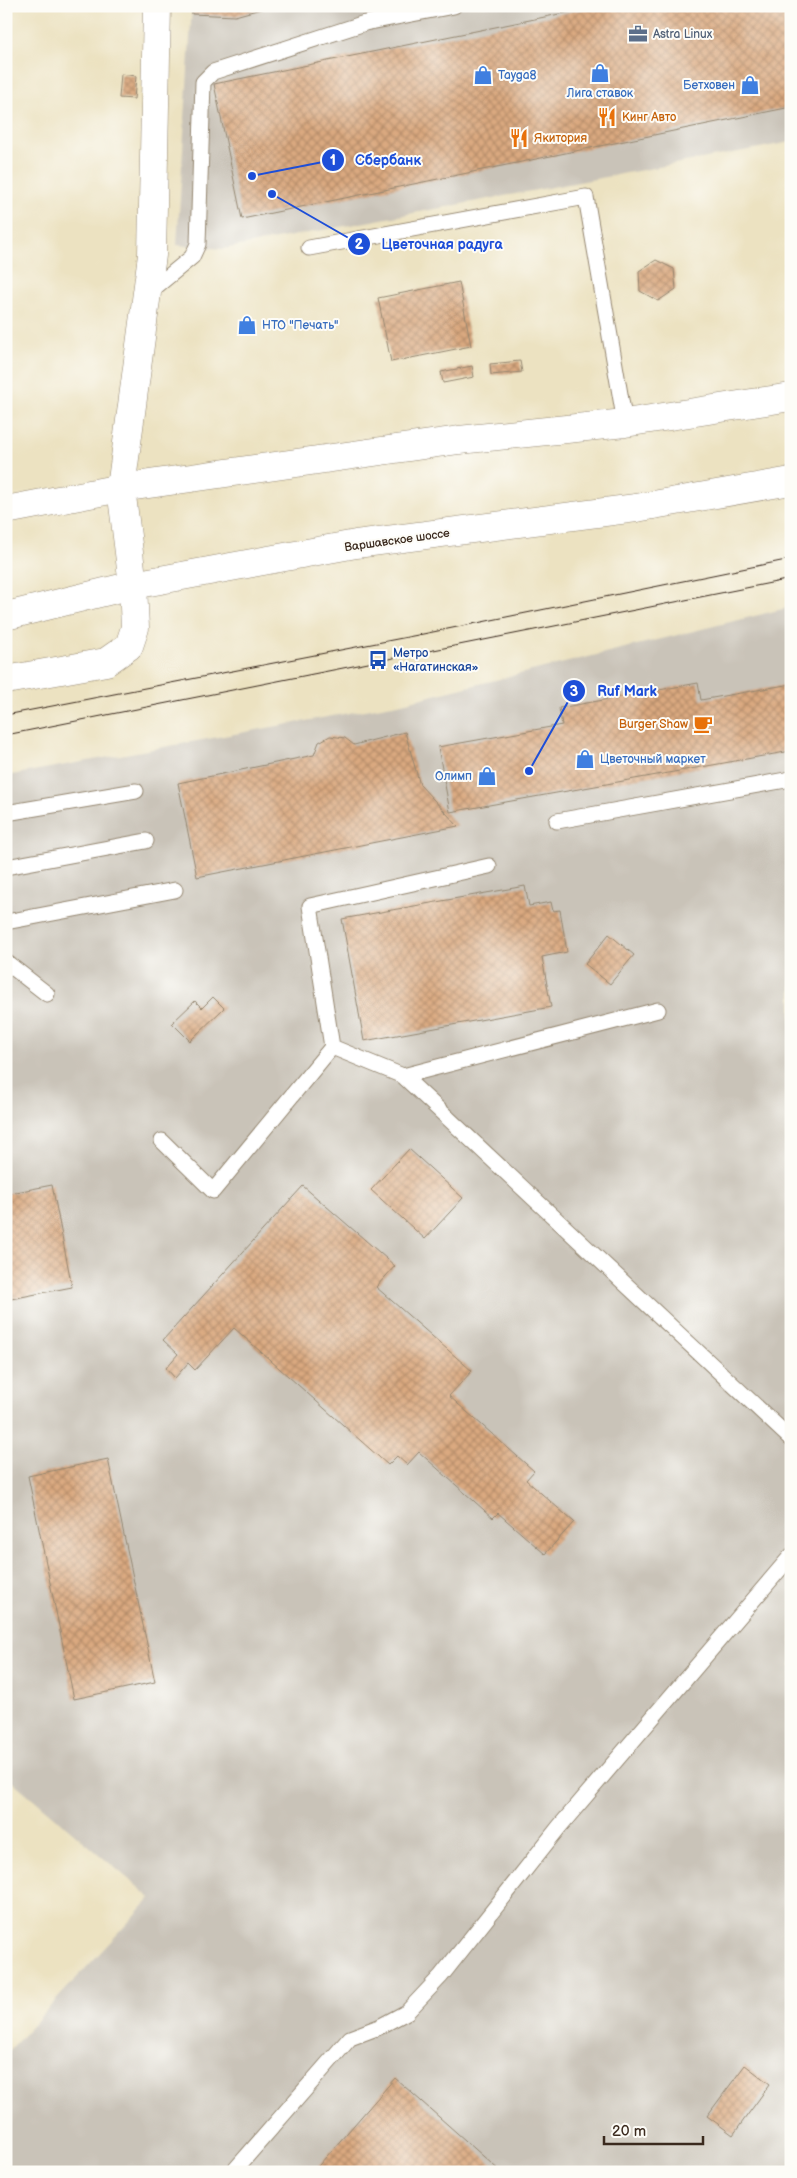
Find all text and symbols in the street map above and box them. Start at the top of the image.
office icon: Astra Linux [627,23,649,45]
place label: Astra Linux [653,27,713,42]
shop icon: Лига ставок [589,62,611,84]
shop icon: Tayga8 [472,64,494,86]
place label: Tayga8 [498,68,537,83]
shop icon: Бетховен [739,74,761,96]
place label: Бетховен [683,78,735,93]
place label: Лига ставок [566,86,634,101]
restaurant icon: Кинг Авто [596,106,618,128]
place label: Кинг Авто [622,110,676,125]
restaurant icon: Якитория [508,127,530,149]
place label: Якитория [534,131,588,146]
callout: Сбербанк [320,146,431,175]
text: 1 [330,151,336,170]
text: Сбербанк [355,152,421,169]
callout: Цветочная радуга [347,230,513,259]
text: 2 [355,235,364,254]
text: Цветочная радуга [381,236,503,253]
shop icon: НТО "Печать" [236,314,258,336]
place label: НТО "Печать" [262,318,339,333]
street label: Варшавское шоссе [343,526,451,555]
place label: Метро «Нагатинская» [393,646,479,675]
bus stop icon: Метро «Нагатинская» [367,649,389,671]
callout: Ruf Mark [562,676,666,705]
text: 3 [570,682,579,701]
text: Ruf Mark [597,683,657,700]
cafe icon: Burger Shaw [692,713,714,735]
place label: Burger Shaw [619,717,688,732]
shop icon: Цветочный маркет [574,748,596,770]
place label: Цветочный маркет [600,752,706,767]
shop icon: Олимп [476,765,498,787]
place label: Олимп [435,769,472,784]
scale bar [604,2113,703,2145]
text: 20 m [612,2122,646,2141]

